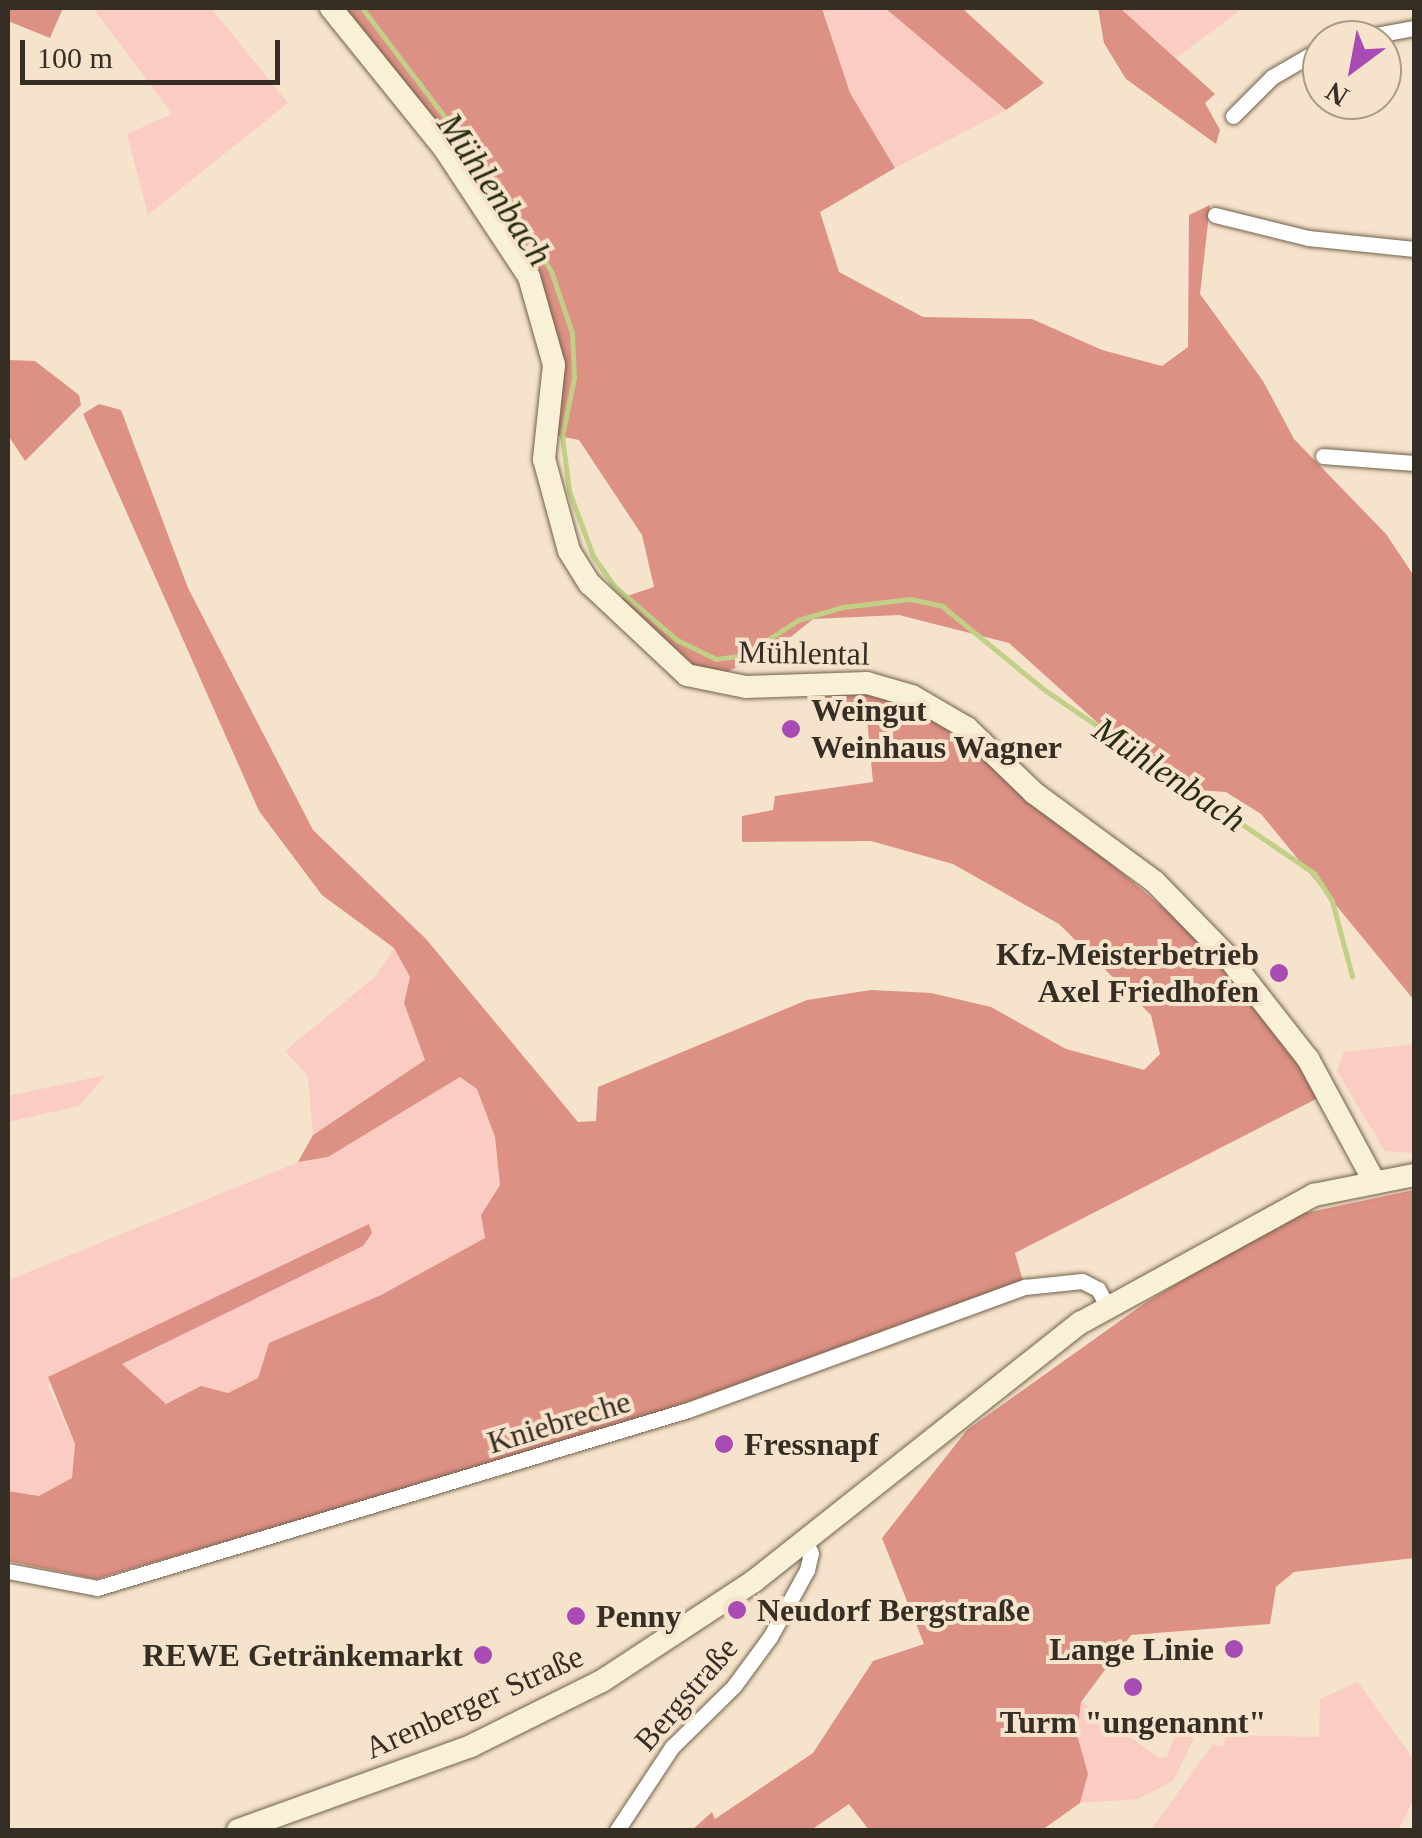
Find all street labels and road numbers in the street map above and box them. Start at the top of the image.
street label: Mühlental [738,633,870,673]
street label: Kniebreche [483,1382,635,1462]
street label: Bergstraße [626,1629,746,1759]
street label: Arenberger Straße [359,1637,589,1767]

